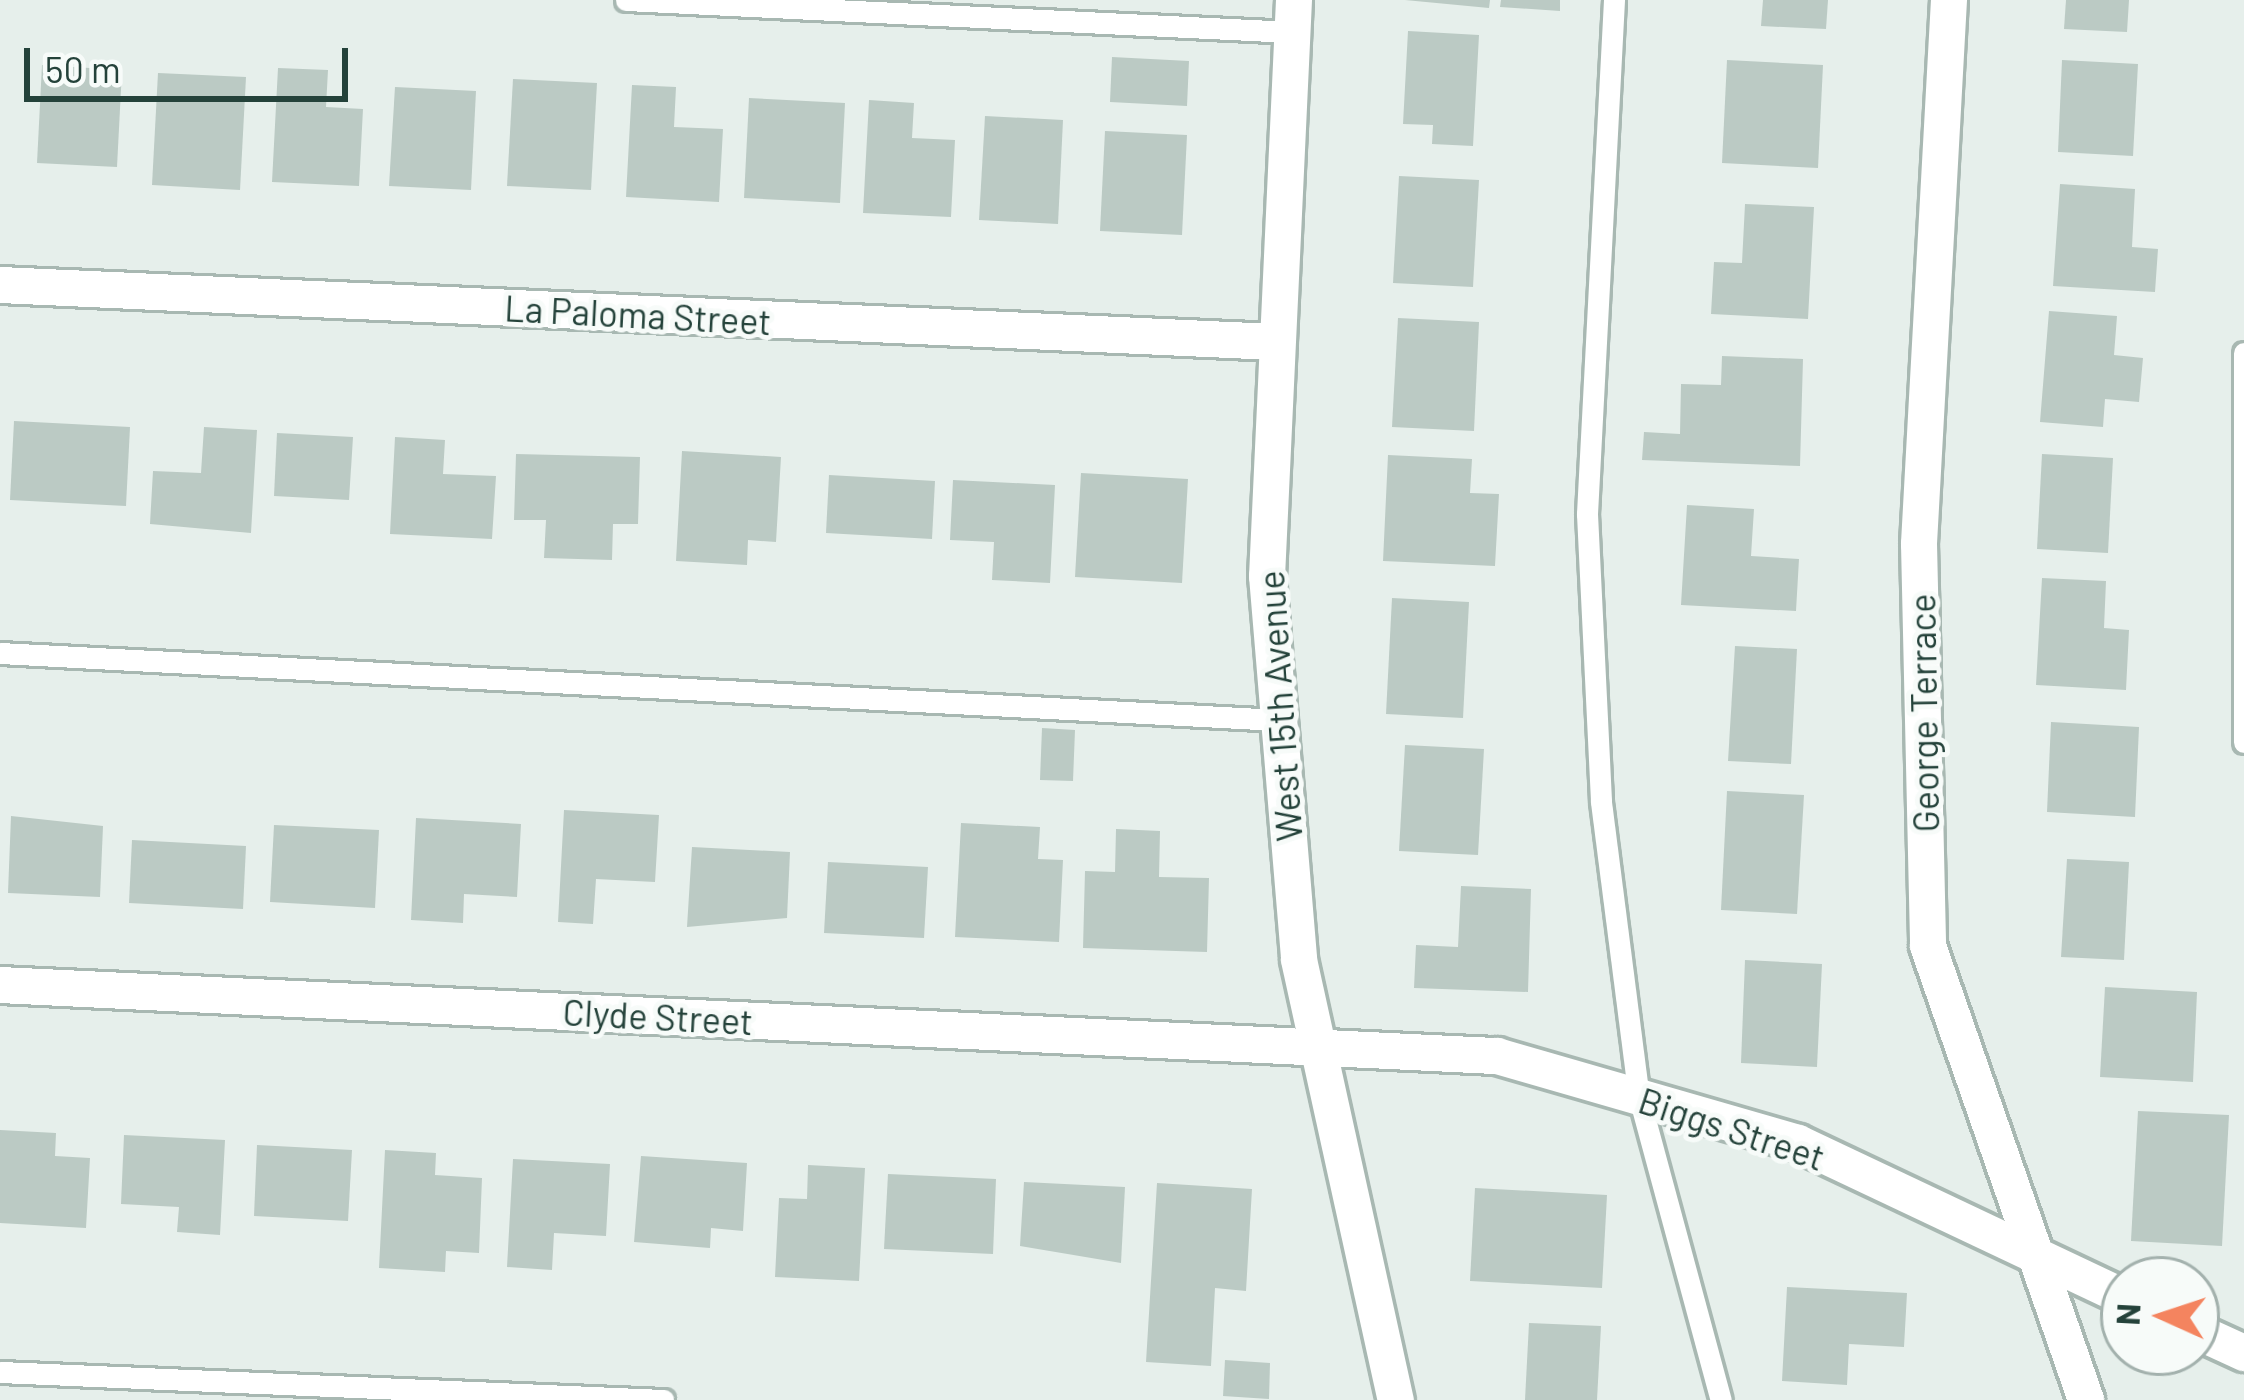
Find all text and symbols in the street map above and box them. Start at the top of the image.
scale bar [30,24,354,98]
text: 50 m [45,47,121,90]
street label: La Paloma Street [503,285,773,343]
street label: West 15th Avenue [1248,569,1310,843]
street label: George Terrace [1899,593,1947,833]
street label: Clyde Street [562,989,754,1043]
street label: Biggs Street [1634,1078,1830,1178]
north arrow [2100,1256,2220,1376]
text: N [2106,1302,2148,1326]

